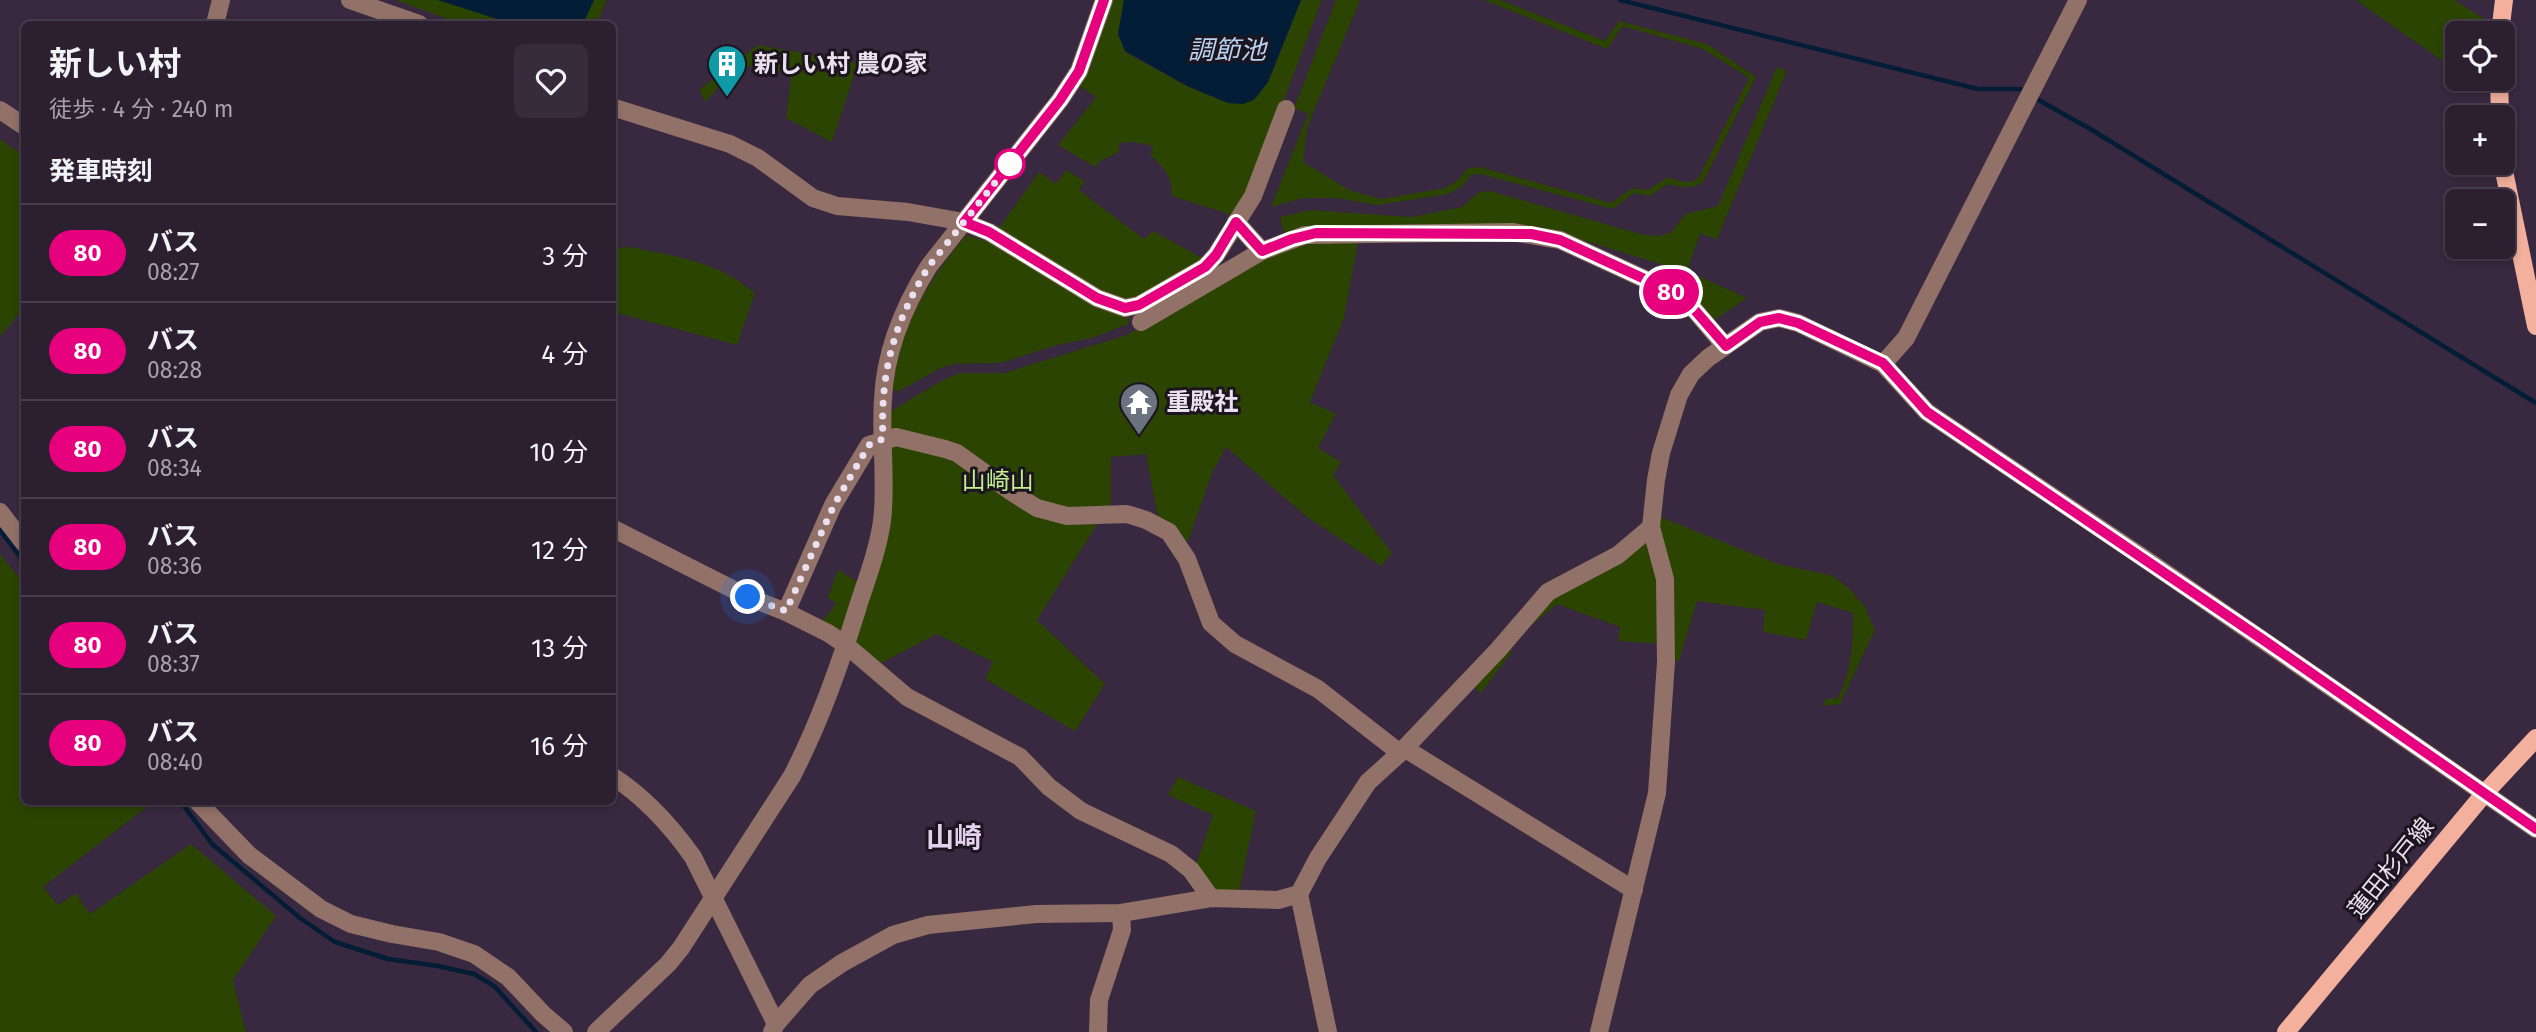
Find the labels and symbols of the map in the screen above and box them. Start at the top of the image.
water label: 調節池 [1188,35,1269,66]
building icon: 新しい村 農の家 [706,43,748,98]
place label: 新しい村 農の家 [754,50,928,78]
unlabelled marker [995,149,1025,179]
line badge: 80 [1640,269,1702,315]
temple icon: 重殿社 [1118,381,1160,436]
place label: 重殿社 [1166,388,1238,416]
park label: 山崎山 [962,467,1034,495]
your location [730,579,765,614]
street label: 蓮田杉戸線 [2342,813,2440,923]
district label: 山崎 [926,821,982,854]

